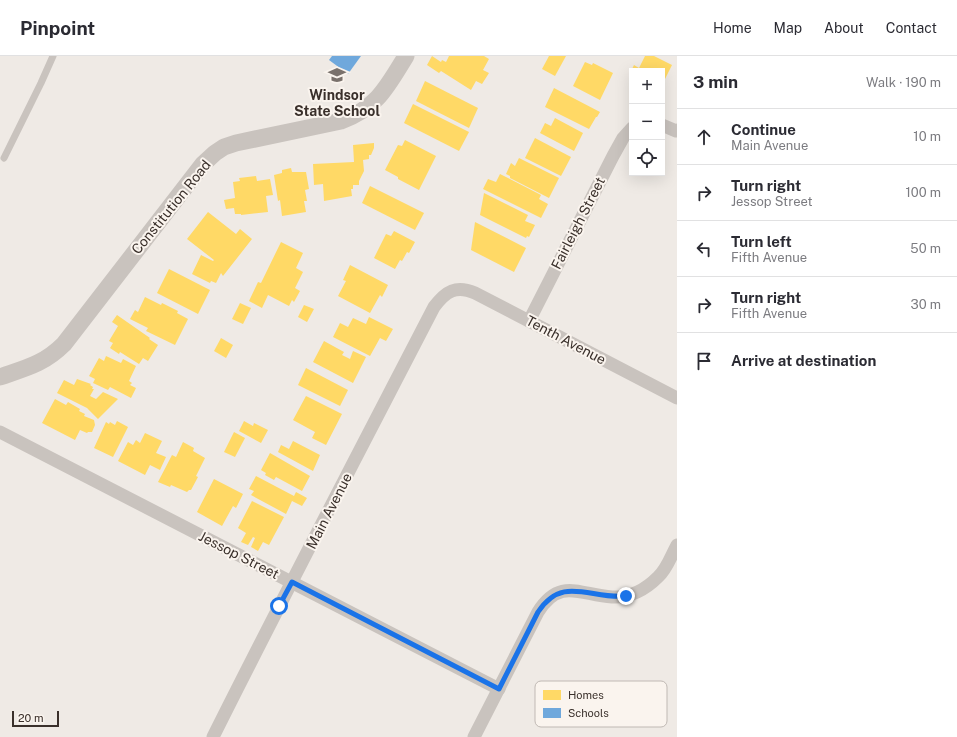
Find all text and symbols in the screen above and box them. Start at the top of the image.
text: Pinpoint [20,17,95,39]
text: Home [713,20,752,36]
text: Map [774,20,802,36]
text: About [824,20,864,36]
text: Contact [886,20,937,36]
school or university icon: Windsor State School [327,65,347,85]
map controls [629,68,665,176]
button: + [629,68,665,104]
text: 3 min [693,72,738,92]
text: Walk · 190 m [866,75,941,90]
place label: Windsor State School [294,87,380,119]
button: − [629,104,665,140]
text: Continue [731,121,796,138]
icon: ahead [693,126,715,148]
text: 10 m [913,129,941,144]
text: Main Avenue [731,138,808,153]
button: locate [629,140,665,176]
street label: Constitution Road [128,157,214,257]
street label: Fairleigh Street [548,174,608,272]
text: Turn right [731,177,801,194]
icon: right [693,182,715,204]
text: 100 m [905,185,941,200]
text: Jessop Street [731,194,813,209]
text: Turn left [731,233,792,250]
icon: left [693,238,715,260]
text: 50 m [910,241,941,256]
text: Fifth Avenue [731,250,807,265]
text: Turn right [731,289,801,306]
icon: right [693,294,715,316]
text: 30 m [911,297,941,312]
text: Fifth Avenue [731,306,807,321]
street label: Tenth Avenue [523,312,609,368]
icon: arrive [693,350,715,372]
text: Arrive at destination [731,352,876,369]
street label: Main Avenue [303,470,355,552]
street label: Jessop Street [196,528,282,582]
route end [617,587,635,605]
route start [270,597,288,615]
legend [535,681,667,727]
text: Homes [568,689,604,701]
text: Schools [568,707,609,719]
scale bar [12,709,59,728]
text: 20 m [18,712,43,724]

